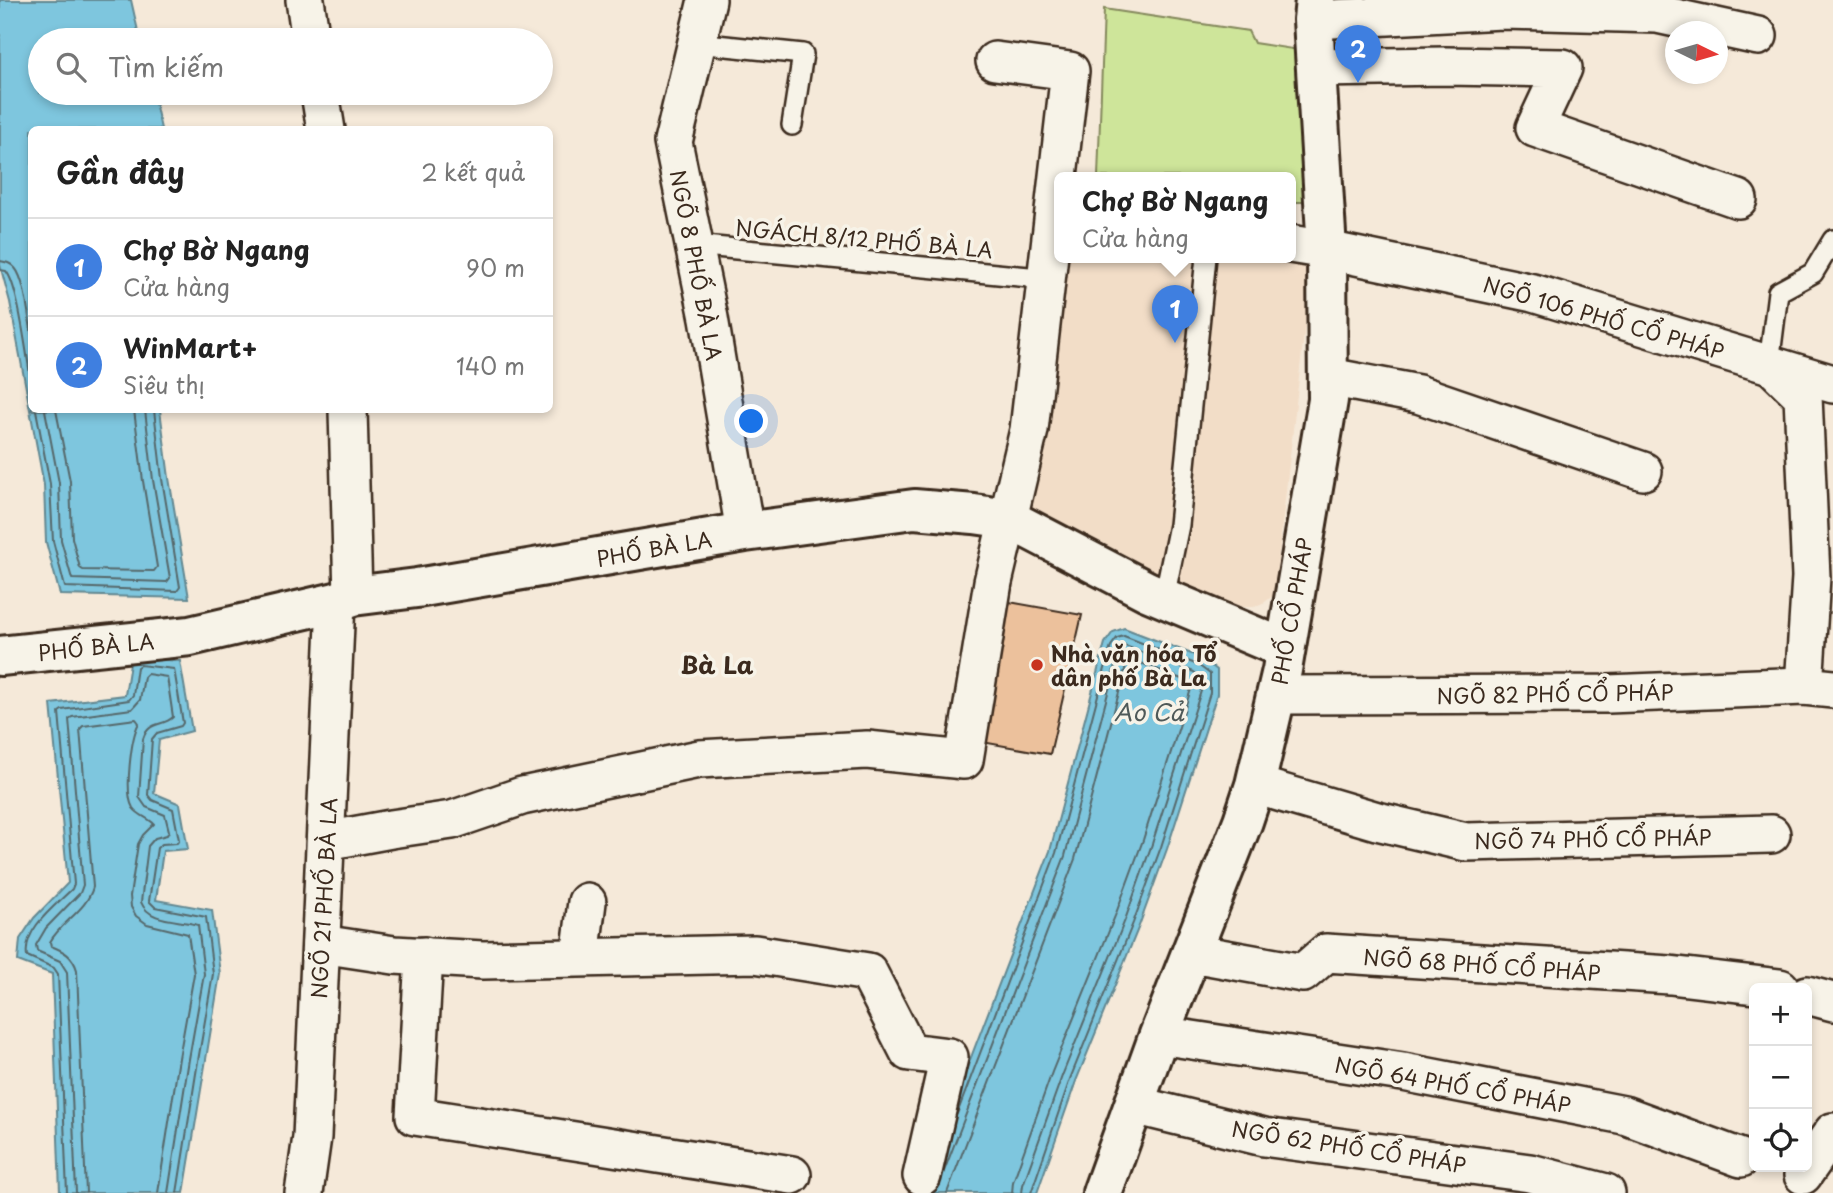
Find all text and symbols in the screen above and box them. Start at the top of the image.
north arrow [1665,21,1728,84]
pin: 2 [1335,25,1381,83]
search box [28,28,553,105]
text: Tìm kiếm [108,47,224,86]
icon: search [52,48,90,86]
text: Gần đây [56,149,185,194]
text: 2 kết quả [421,154,525,189]
street label: NGÕ 8 PHỐ BÀ LA [663,167,731,363]
popup [1054,172,1296,263]
text: Chợ Bờ Ngang [1082,181,1268,220]
street label: NGÁCH 8/12 PHỐ BÀ LA [734,211,994,265]
text: Cửa hàng [1082,220,1189,255]
text: Chợ Bờ Ngang [123,230,310,269]
text: 1 [74,250,85,285]
text: 90 m [466,250,525,285]
street label: NGÕ 106 PHỐ CỔ PHÁP [1480,267,1728,367]
text: Cửa hàng [123,269,230,304]
pin: 1 [1152,285,1198,343]
text: WinMart+ [123,328,258,367]
text: 2 [71,348,87,383]
text: 140 m [456,348,525,383]
text: Siêu thị [123,367,205,402]
your location [734,404,768,438]
street label: PHỐ BÀ LA [594,522,714,574]
street label: PHỐ CỔ PHÁP [1262,535,1320,687]
street label: PHỐ BÀ LA [36,624,156,668]
place label: Nhà văn hóa Tổ dân phố Bà La [1051,637,1218,693]
district label: Bà La [680,646,754,682]
marker: Nhà văn hóa Tổ dân phố Bà La [1029,657,1045,673]
street label: NGÕ 82 PHỐ CỔ PHÁP [1436,675,1674,711]
water label: Ao Cả [1114,694,1185,729]
street label: NGÕ 21 PHỐ BÀ LA [302,797,344,999]
street label: NGÕ 74 PHỐ CỔ PHÁP [1474,820,1712,856]
street label: NGÕ 68 PHỐ CỔ PHÁP [1362,940,1602,988]
map controls [1749,983,1812,1172]
button: + [1749,983,1812,1046]
button: − [1749,1046,1812,1109]
street label: NGÕ 64 PHỐ CỔ PHÁP [1332,1047,1574,1121]
button: locate [1749,1109,1812,1172]
street label: NGÕ 62 PHỐ CỔ PHÁP [1230,1112,1468,1180]

